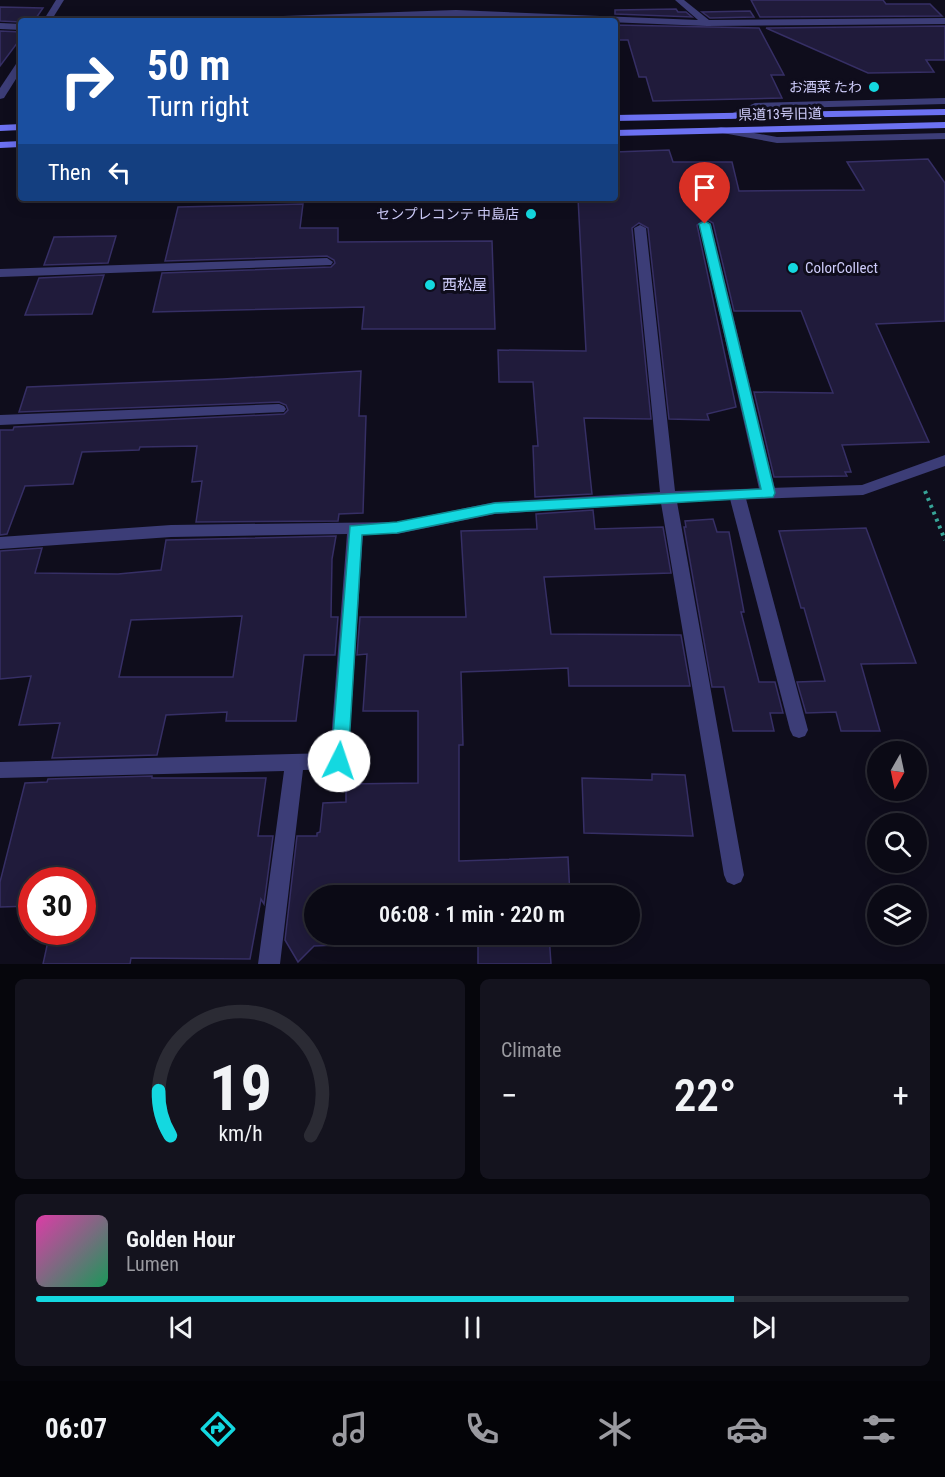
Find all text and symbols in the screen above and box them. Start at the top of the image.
text: 50 m [147,41,230,90]
icon: right [48,42,126,120]
place label: お酒菜 たわ [789,79,862,95]
marker: お酒菜 たわ [867,80,881,94]
text: Turn right [147,91,249,123]
street label: 県道13号旧道 [738,105,822,123]
icon: left [103,156,136,189]
text: Then [48,160,91,185]
pin [679,162,730,224]
icon: arrive [688,171,721,204]
place label: センプレコンテ 中島店 [376,206,519,222]
marker: センプレコンテ 中島店 [524,207,538,221]
place label: ColorCollect [805,259,878,277]
marker: ColorCollect [786,261,800,275]
place label: 西松屋 [442,276,487,294]
marker: 西松屋 [423,278,437,292]
position arrow [307,729,371,793]
north arrow [867,741,927,801]
map controls [867,741,927,945]
button: search [867,813,927,873]
speed limit sign: 30 [18,867,96,945]
button: layers [867,885,927,945]
text: 06:08 · 1 min · 220 m [379,902,565,927]
text: Climate [501,1038,561,1062]
text: 19 [208,1052,272,1125]
text: 22° [674,1069,736,1122]
text: − [501,1076,518,1115]
text: + [893,1076,909,1115]
text: km/h [218,1121,262,1146]
text: Golden Hour [126,1227,235,1252]
text: Lumen [126,1252,179,1276]
icon: previous [165,1311,198,1344]
icon: pause [456,1311,489,1344]
icon: next [747,1311,780,1344]
icon: directions [197,1408,239,1450]
icon: music [329,1408,371,1450]
icon: phone [461,1408,503,1450]
icon: climate [594,1408,636,1450]
icon: car [726,1408,768,1450]
icon: filters [858,1408,900,1450]
text: 06:07 [45,1413,107,1445]

